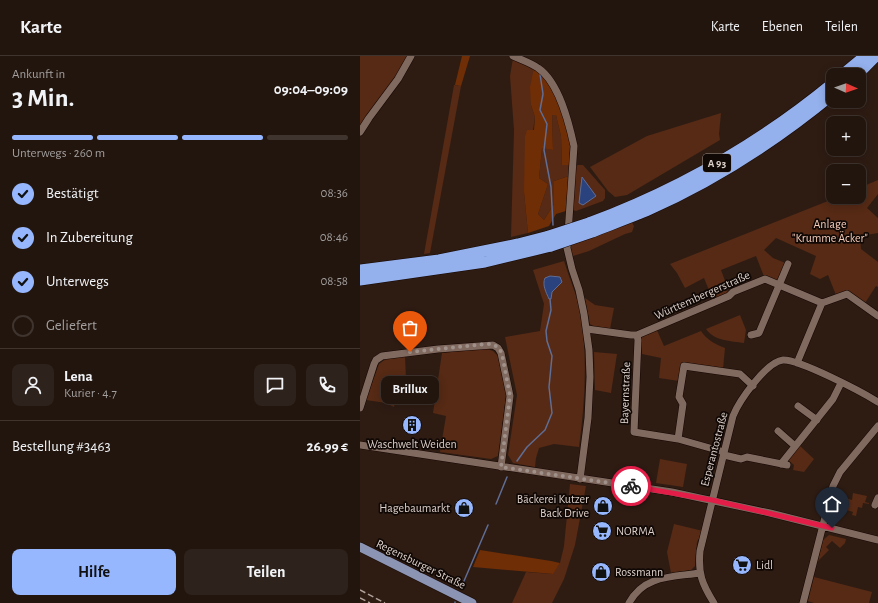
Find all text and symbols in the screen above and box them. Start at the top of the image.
text: Karte [20,18,62,37]
text: Karte [711,20,740,34]
text: Ebenen [762,20,803,34]
text: Teilen [825,20,858,34]
text: Ankunft in [12,68,65,81]
north arrow [826,68,866,108]
map controls [826,68,866,204]
text: 09:04–09:09 [274,82,348,97]
text: 3 Min. [12,85,74,111]
button: + [826,116,866,156]
text: Unterwegs · 260 m [12,147,105,160]
road number: A 93 [703,154,731,172]
button: − [826,164,866,204]
icon: check [12,183,34,205]
text: Bestätigt [46,186,99,201]
text: 08:36 [321,187,348,200]
park label: Anlage "Krumme Äcker" [792,218,868,244]
icon: check [12,227,34,249]
text: In Zubereitung [46,230,133,245]
text: 08:46 [320,231,348,244]
street label: Württembergerstraße [652,269,752,321]
icon: check [12,271,34,293]
text: Unterwegs [46,274,109,289]
text: 08:58 [320,275,348,288]
pin [393,311,427,352]
icon: bag [399,317,421,339]
text: Geliefert [46,318,97,333]
street label: Bayernstraße [618,362,633,424]
button: person [12,364,54,406]
button: chat [254,364,296,406]
button: phone [306,364,348,406]
text: Lena [64,369,93,384]
callout: Brillux [381,376,439,404]
text: Brillux [393,383,427,396]
text: Kurier · 4.7 [64,387,117,400]
street label: Esperantostraße [698,410,730,488]
building icon: Waschwelt Weiden [401,414,423,436]
place label: Waschwelt Weiden [367,438,457,450]
text: Bestellung #3463 [12,439,111,454]
text: 26.99 € [306,439,348,454]
courier [611,466,651,506]
icon: bike [620,475,642,497]
pin [815,487,849,528]
place label: Bäckerei Kutzer Back Drive [517,493,589,519]
icon: home [821,493,843,515]
shop icon: Bäckerei Kutzer Back Drive [592,495,614,517]
shop icon: Hagebaumarkt [453,497,475,519]
place label: Hagebaumarkt [379,502,450,514]
supermarket icon: NORMA [591,520,613,542]
place label: NORMA [616,525,655,537]
street label: Regensburger Straße [374,537,468,591]
button: Hilfe [12,549,176,595]
button: Teilen [184,549,348,595]
supermarket icon: Lidl [731,554,753,576]
place label: Lidl [756,559,773,571]
shop icon: Rossmann [590,561,612,583]
place label: Rossmann [615,566,663,578]

